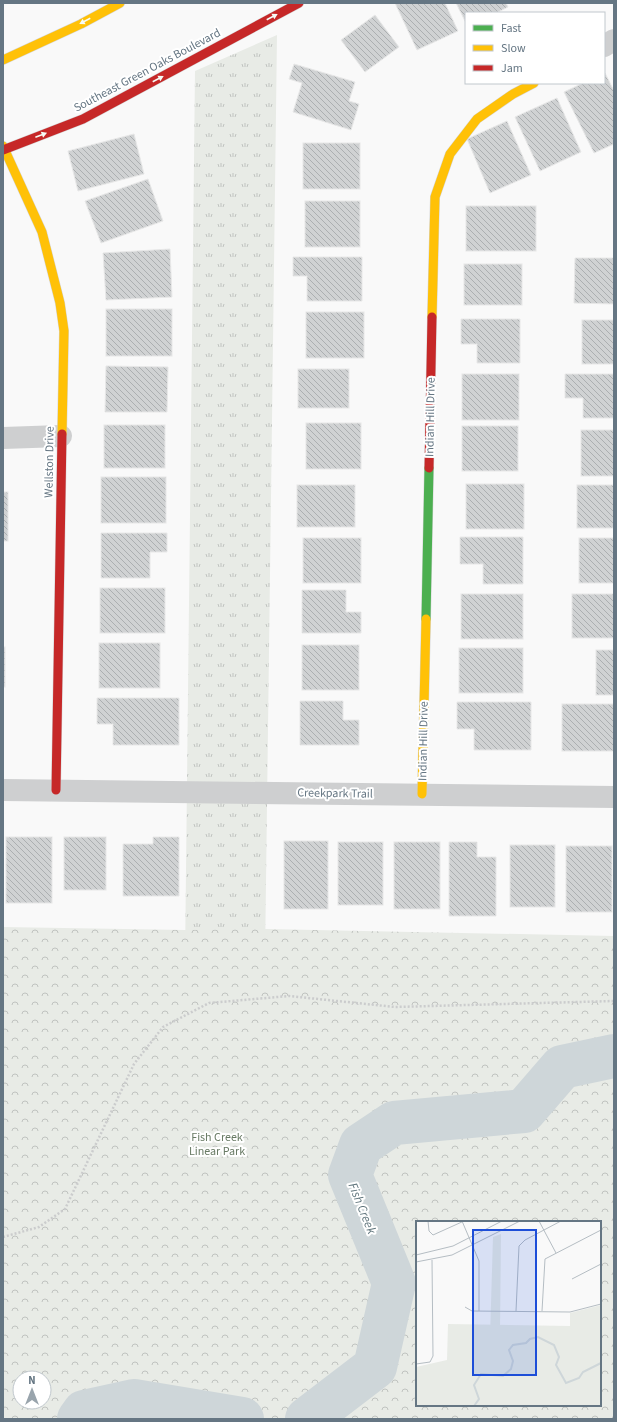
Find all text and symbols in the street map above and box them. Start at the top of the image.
legend [465,12,605,84]
one-way arrow [266,14,278,21]
one-way arrow [79,18,91,25]
text: Fast [501,20,521,37]
street label: Southeast Green Oaks Boulevard [71,24,224,116]
text: Slow [501,40,526,57]
text: Jam [501,60,523,77]
one-way arrow [152,75,163,82]
one-way arrow [35,132,47,138]
street label: Indian Hill Drive [421,377,440,457]
street label: Wellston Drive [40,426,59,498]
street label: Indian Hill Drive [414,701,433,781]
street label: Creekpark Trail [297,784,373,803]
park label: Fish Creek Linear Park [189,1129,245,1160]
water label: Fish Creek [344,1180,381,1238]
inset map [416,1221,601,1406]
north arrow [12,1370,52,1410]
text: N [28,1373,36,1388]

